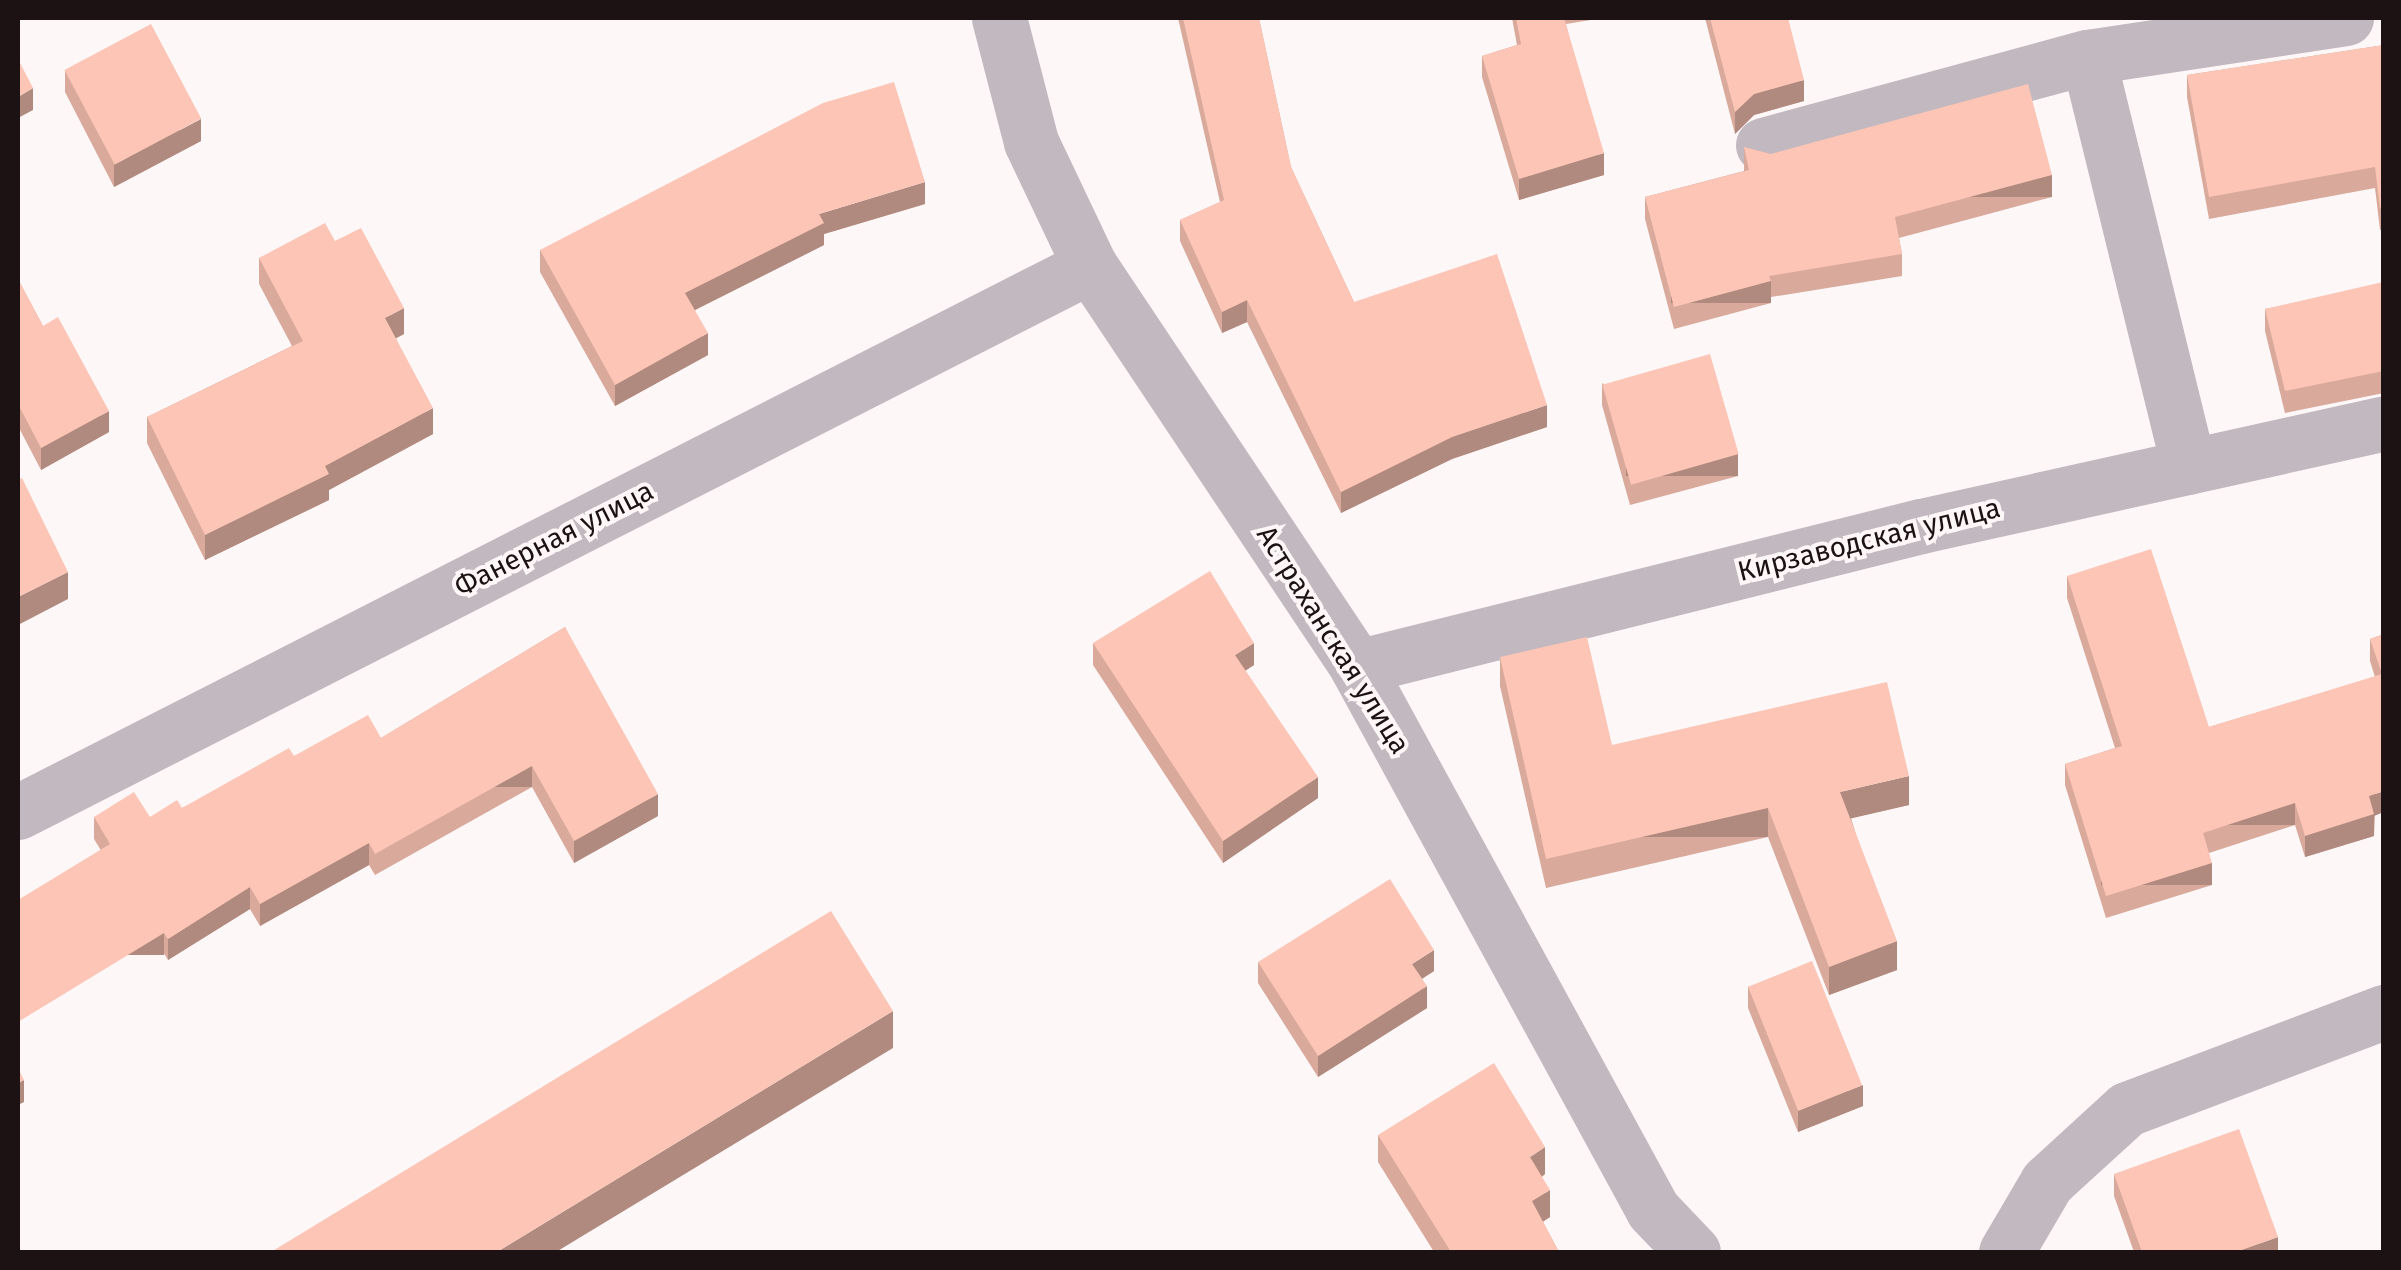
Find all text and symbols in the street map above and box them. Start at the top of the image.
street label: Фанерная улица [449,474,659,604]
street label: Кирзаводская улица [1734,491,2004,589]
street label: Астраханская улица [1249,520,1417,760]

